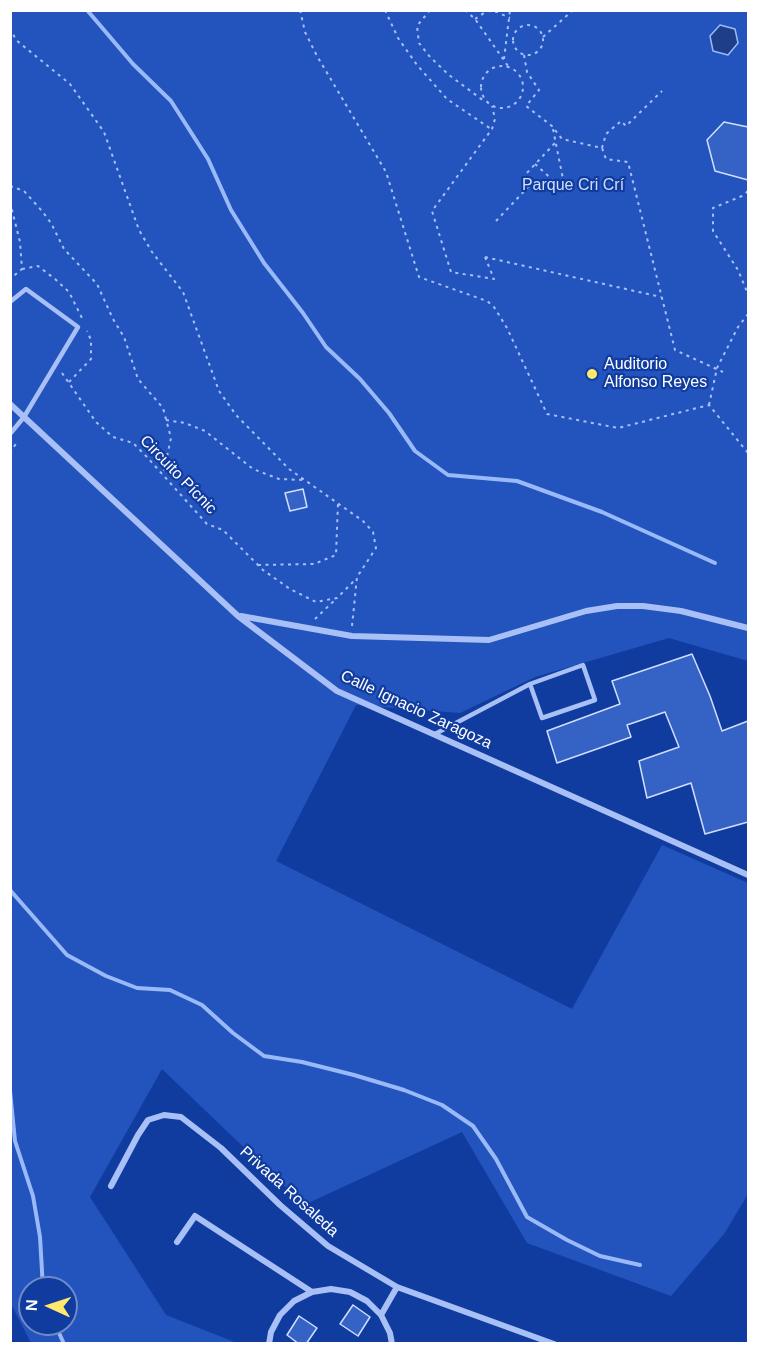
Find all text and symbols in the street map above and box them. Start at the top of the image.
park label: Parque Cri Crí [522,176,624,196]
place label: Auditorio Alfonso Reyes [604,355,707,393]
marker: Auditorio Alfonso Reyes [585,367,599,381]
street label: Circuito Pícnic [136,432,220,518]
street label: Calle Ignacio Zaragoza [337,667,495,753]
street label: Privada Rosaleda [236,1143,342,1241]
north arrow [18,1276,78,1336]
text: N [23,1299,40,1311]

